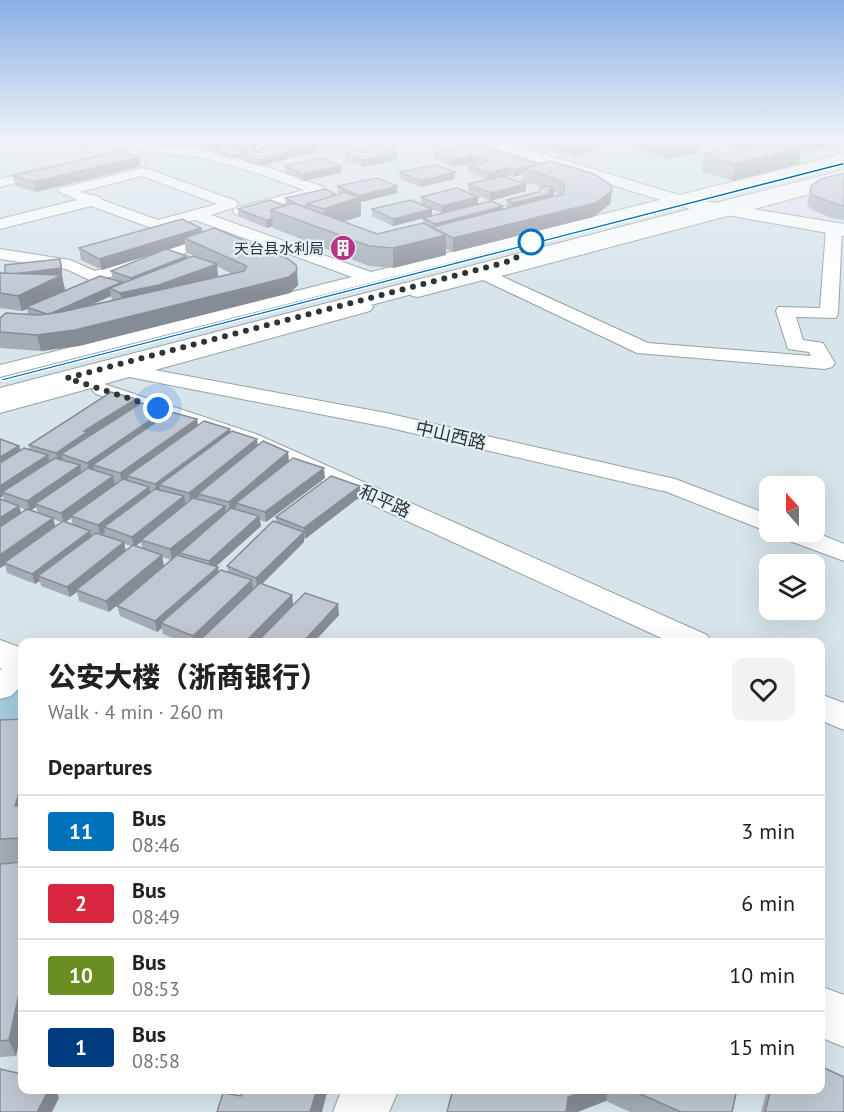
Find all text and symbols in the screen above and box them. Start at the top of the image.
unlabelled marker [518,229,544,255]
building icon: 天台县水利局 [328,233,358,263]
place label: 天台县水利局 [234,239,324,258]
your location [143,393,173,423]
street label: 中山西路 [413,416,489,454]
north arrow [759,476,825,542]
map controls [759,476,825,620]
street label: 和平路 [356,480,414,522]
button: layers [759,554,825,620]
text: 公安大楼（浙商银行） [48,658,328,695]
button: heart [732,658,795,721]
text: Walk · 4 min · 260 m [48,699,224,725]
text: Departures [48,753,152,781]
text: Bus [132,804,166,832]
text: 3 min [741,817,795,845]
text: 11 [69,818,93,845]
text: 08:46 [132,832,180,858]
text: Bus [132,876,166,904]
text: 6 min [741,889,795,917]
text: 2 [75,890,87,917]
text: 08:49 [132,904,180,930]
text: Bus [132,948,166,976]
text: 10 min [729,961,795,989]
text: 10 [69,962,93,989]
text: 08:53 [132,976,180,1002]
text: Bus [132,1020,166,1048]
text: 15 min [729,1033,795,1061]
text: 1 [75,1034,87,1061]
text: 08:58 [132,1048,180,1074]

